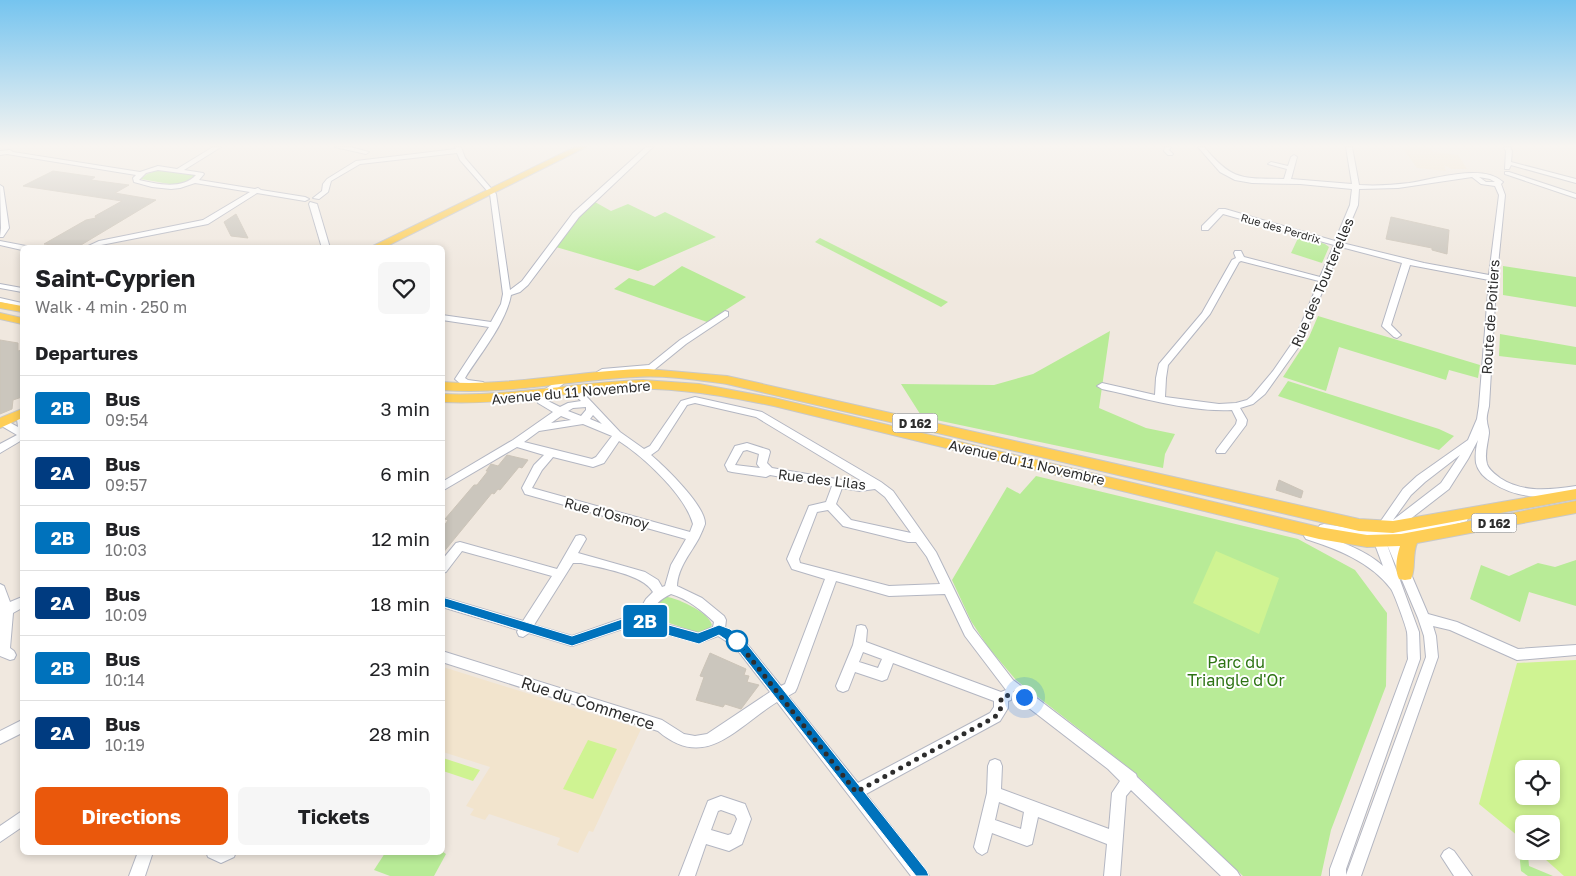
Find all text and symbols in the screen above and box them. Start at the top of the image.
street label: Rue des Perdrix [1240,210,1322,246]
street label: Rue des Tourterelles [1287,215,1357,349]
street label: Route de Poitiers [1478,259,1502,375]
button: heart [378,262,430,314]
text: Saint-Cyprien [35,263,195,292]
text: Walk · 4 min · 250 m [35,297,187,317]
text: Departures [35,341,138,364]
street label: Avenue du 11 Novembre [491,377,651,407]
text: Bus [105,387,140,410]
text: 2B [51,397,74,419]
text: 3 min [381,397,430,420]
text: 09:54 [105,410,148,430]
road number: D 162 [892,413,938,432]
street label: Avenue du 11 Novembre [947,436,1107,488]
text: Bus [105,452,140,475]
text: 2A [51,462,74,484]
text: 6 min [380,462,430,485]
street label: Rue des Lilas [777,465,867,493]
text: 09:57 [105,475,147,495]
street label: Rue d'Osmoy [563,494,651,533]
road number: D 162 [1472,514,1516,532]
text: Bus [105,517,140,540]
text: 2B [51,527,74,549]
text: 12 min [371,527,430,550]
text: 10:03 [105,540,147,560]
text: Bus [105,582,140,605]
text: 2A [51,592,74,614]
text: 18 min [371,592,430,615]
text: 10:09 [105,605,147,625]
line badge: 2B [622,605,668,637]
text: 2B [633,610,657,632]
unlabelled marker [726,630,748,652]
text: Bus [105,647,140,670]
park label: Parc du Triangle d'Or [1187,652,1285,690]
text: 2B [51,657,74,679]
text: 23 min [370,657,430,680]
text: 10:14 [105,670,145,690]
street label: Rue du Commerce [519,672,657,734]
your location [1012,685,1037,710]
text: Bus [105,712,140,735]
text: 2A [51,722,74,744]
text: 28 min [369,722,430,745]
text: 10:19 [105,735,145,755]
map controls [1515,760,1560,860]
button: locate [1515,760,1560,805]
button: Directions [35,787,228,845]
button: Tickets [238,787,430,845]
button: layers [1515,815,1560,860]

